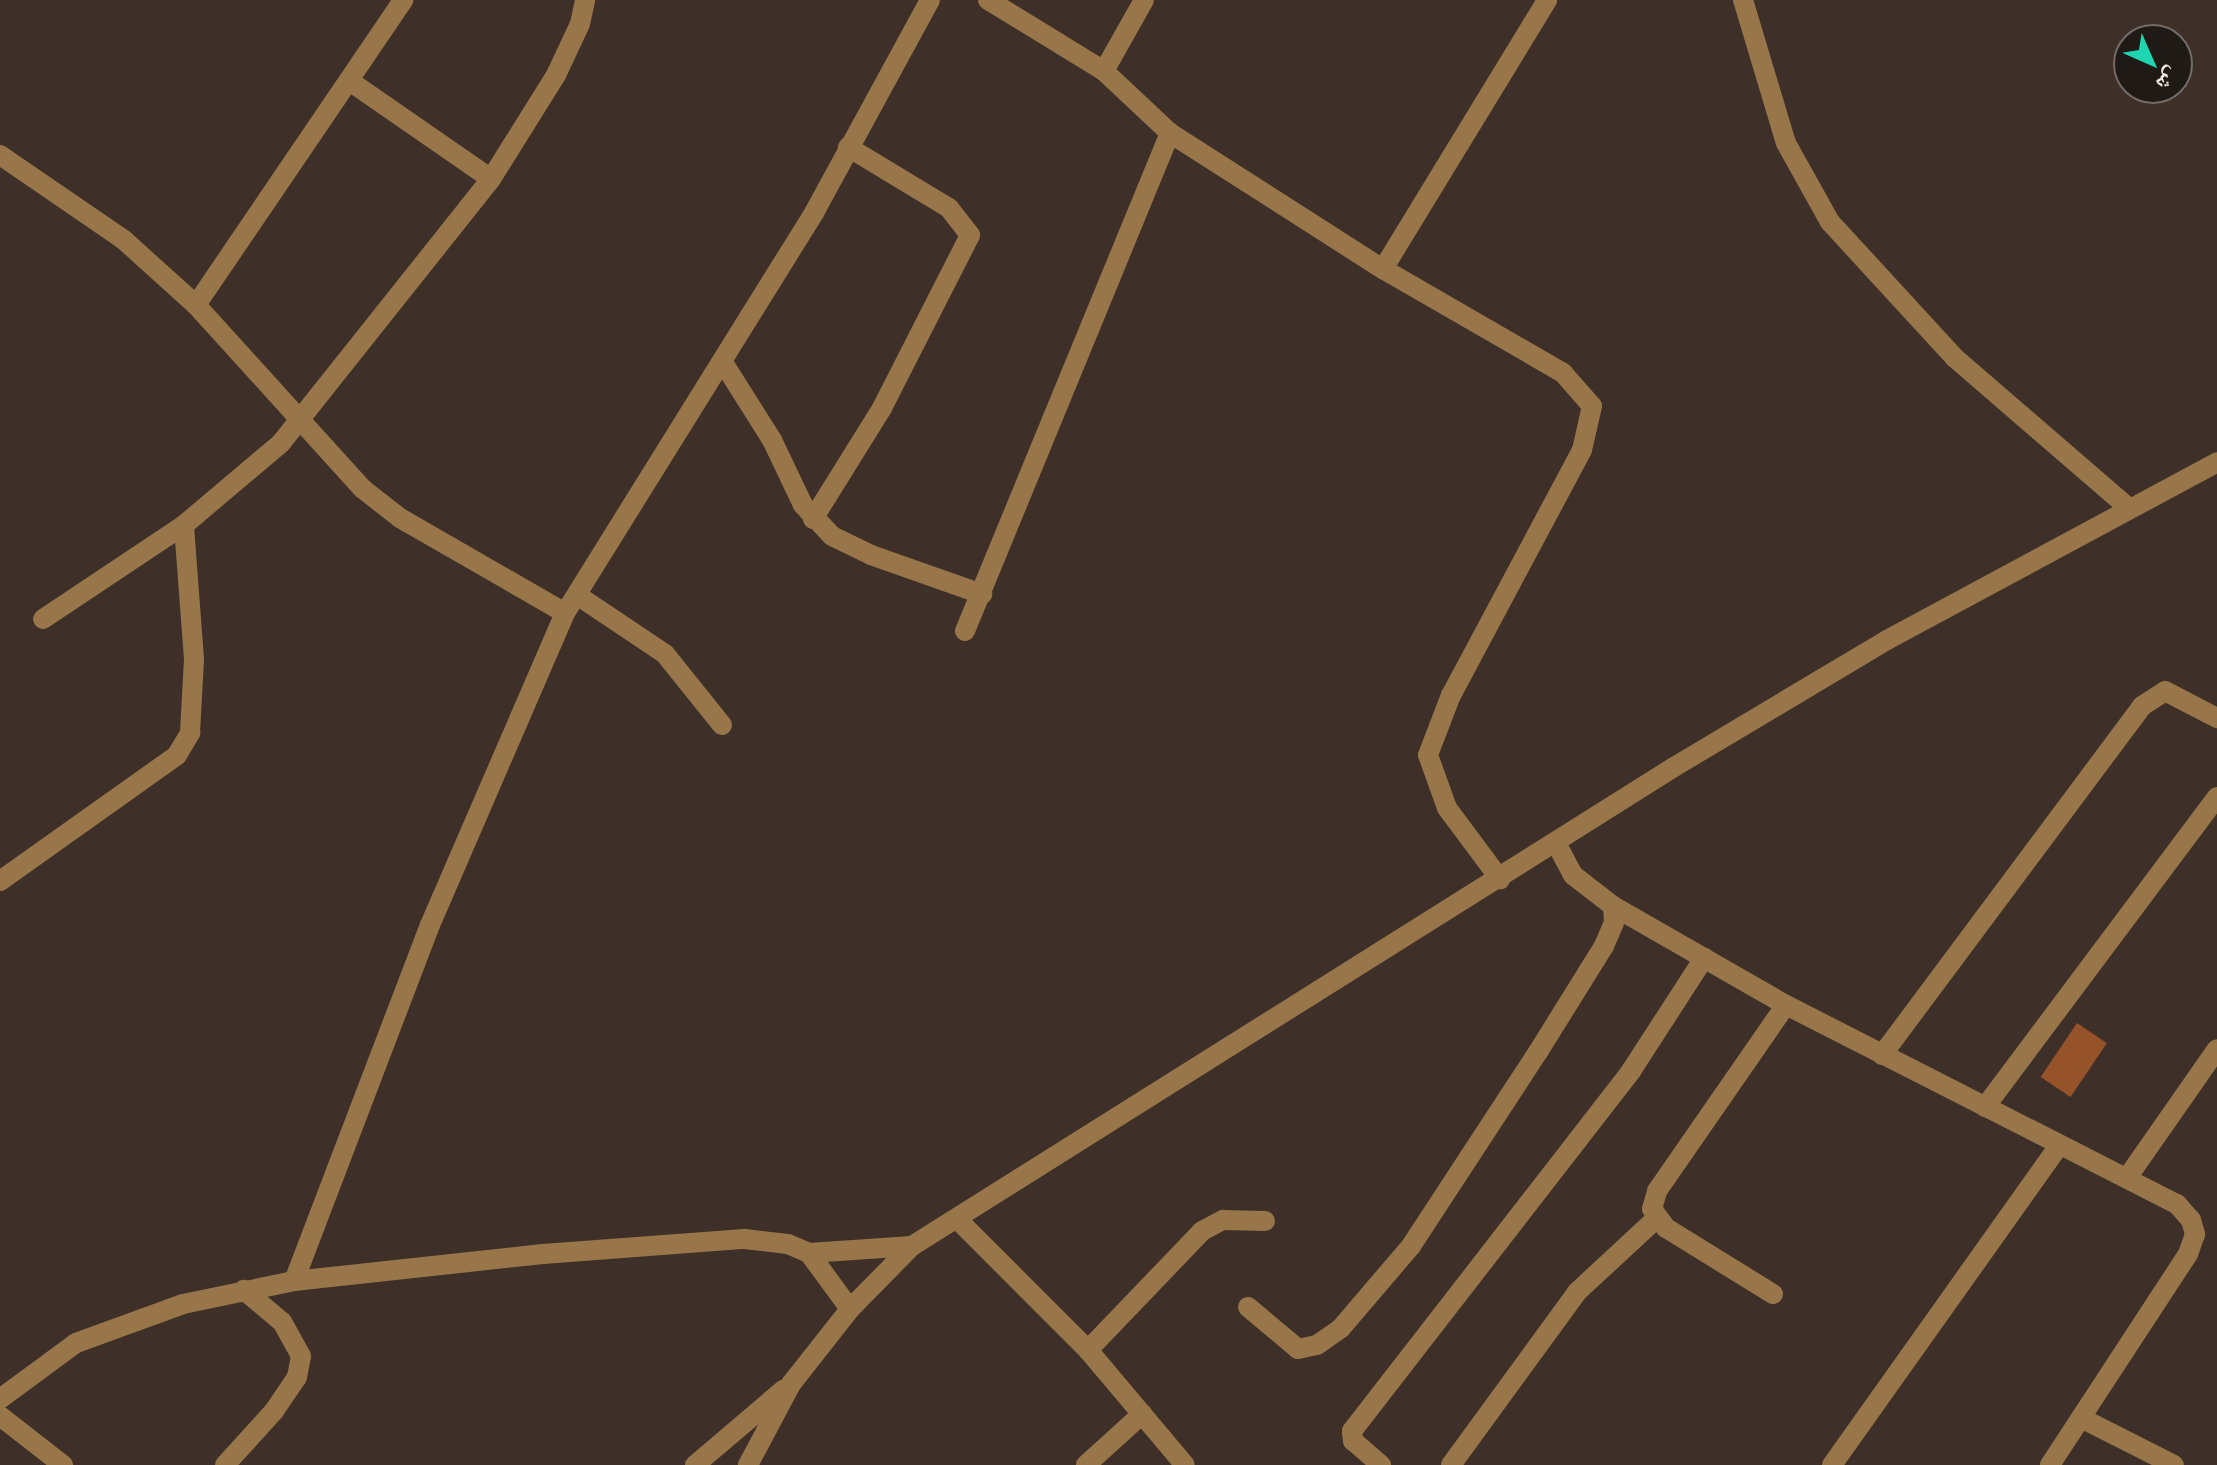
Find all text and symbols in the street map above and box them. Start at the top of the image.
north arrow [2113,24,2193,104]
text: ش [2149,60,2188,99]

